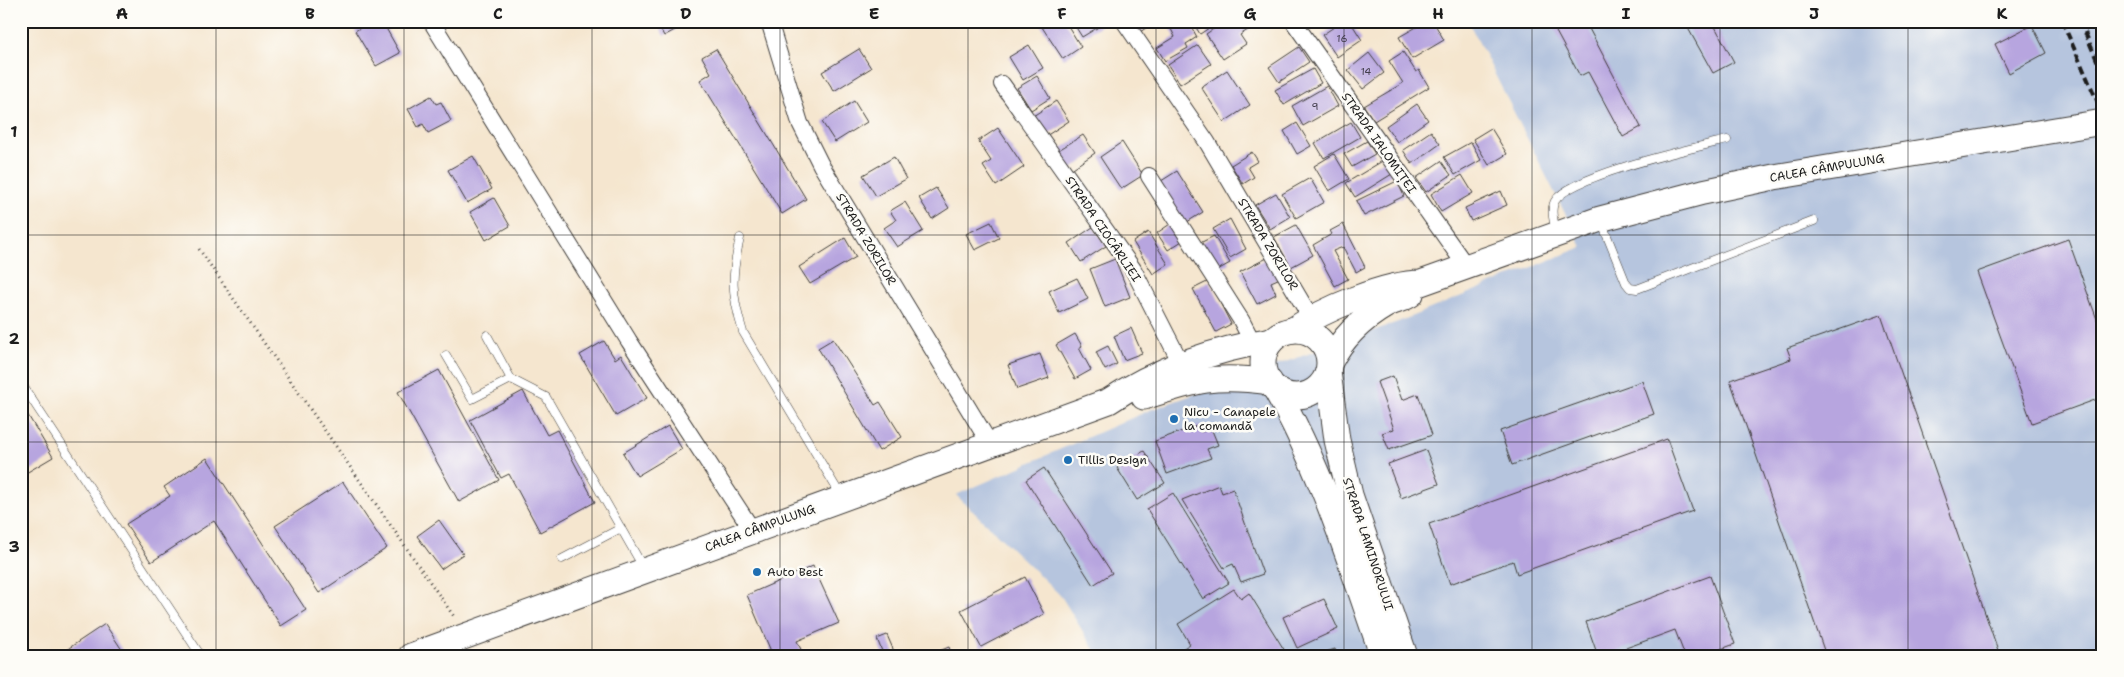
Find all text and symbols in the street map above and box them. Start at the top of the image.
text: A [116,3,128,24]
text: B [305,3,315,24]
text: C [493,3,503,24]
text: D [680,3,692,24]
text: E [869,3,879,24]
text: F [1057,3,1067,24]
text: G [1244,3,1257,24]
text: H [1432,3,1444,24]
text: I [1622,3,1631,24]
text: J [1809,3,1819,24]
text: K [1997,3,2008,24]
house number: 16 [1337,32,1347,45]
house number: 14 [1361,65,1371,78]
street label: STRADA IALOMIȚEI [1338,89,1420,197]
house number: 9 [1312,100,1319,113]
text: 1 [10,121,18,142]
street label: CALEA CÂMPULUNG [1768,150,1886,186]
street label: STRADA CIOCÂRLIEI [1062,173,1145,285]
street label: STRADA ZORILOR [832,190,900,288]
street label: STRADA ZORILOR [1234,195,1302,293]
text: 2 [8,328,20,349]
place label: Nicu - Canapele la comandă [1184,404,1276,434]
marker: Nicu - Canapele la comandă [1168,413,1180,425]
place label: Tillis Design [1078,452,1147,468]
marker: Tillis Design [1062,454,1074,466]
street label: STRADA LAMINORULUI [1339,476,1397,613]
street label: CALEA CÂMPULUNG [703,501,817,555]
text: 3 [8,536,20,557]
place label: Auto Best [767,564,823,580]
marker: Auto Best [751,566,763,578]

